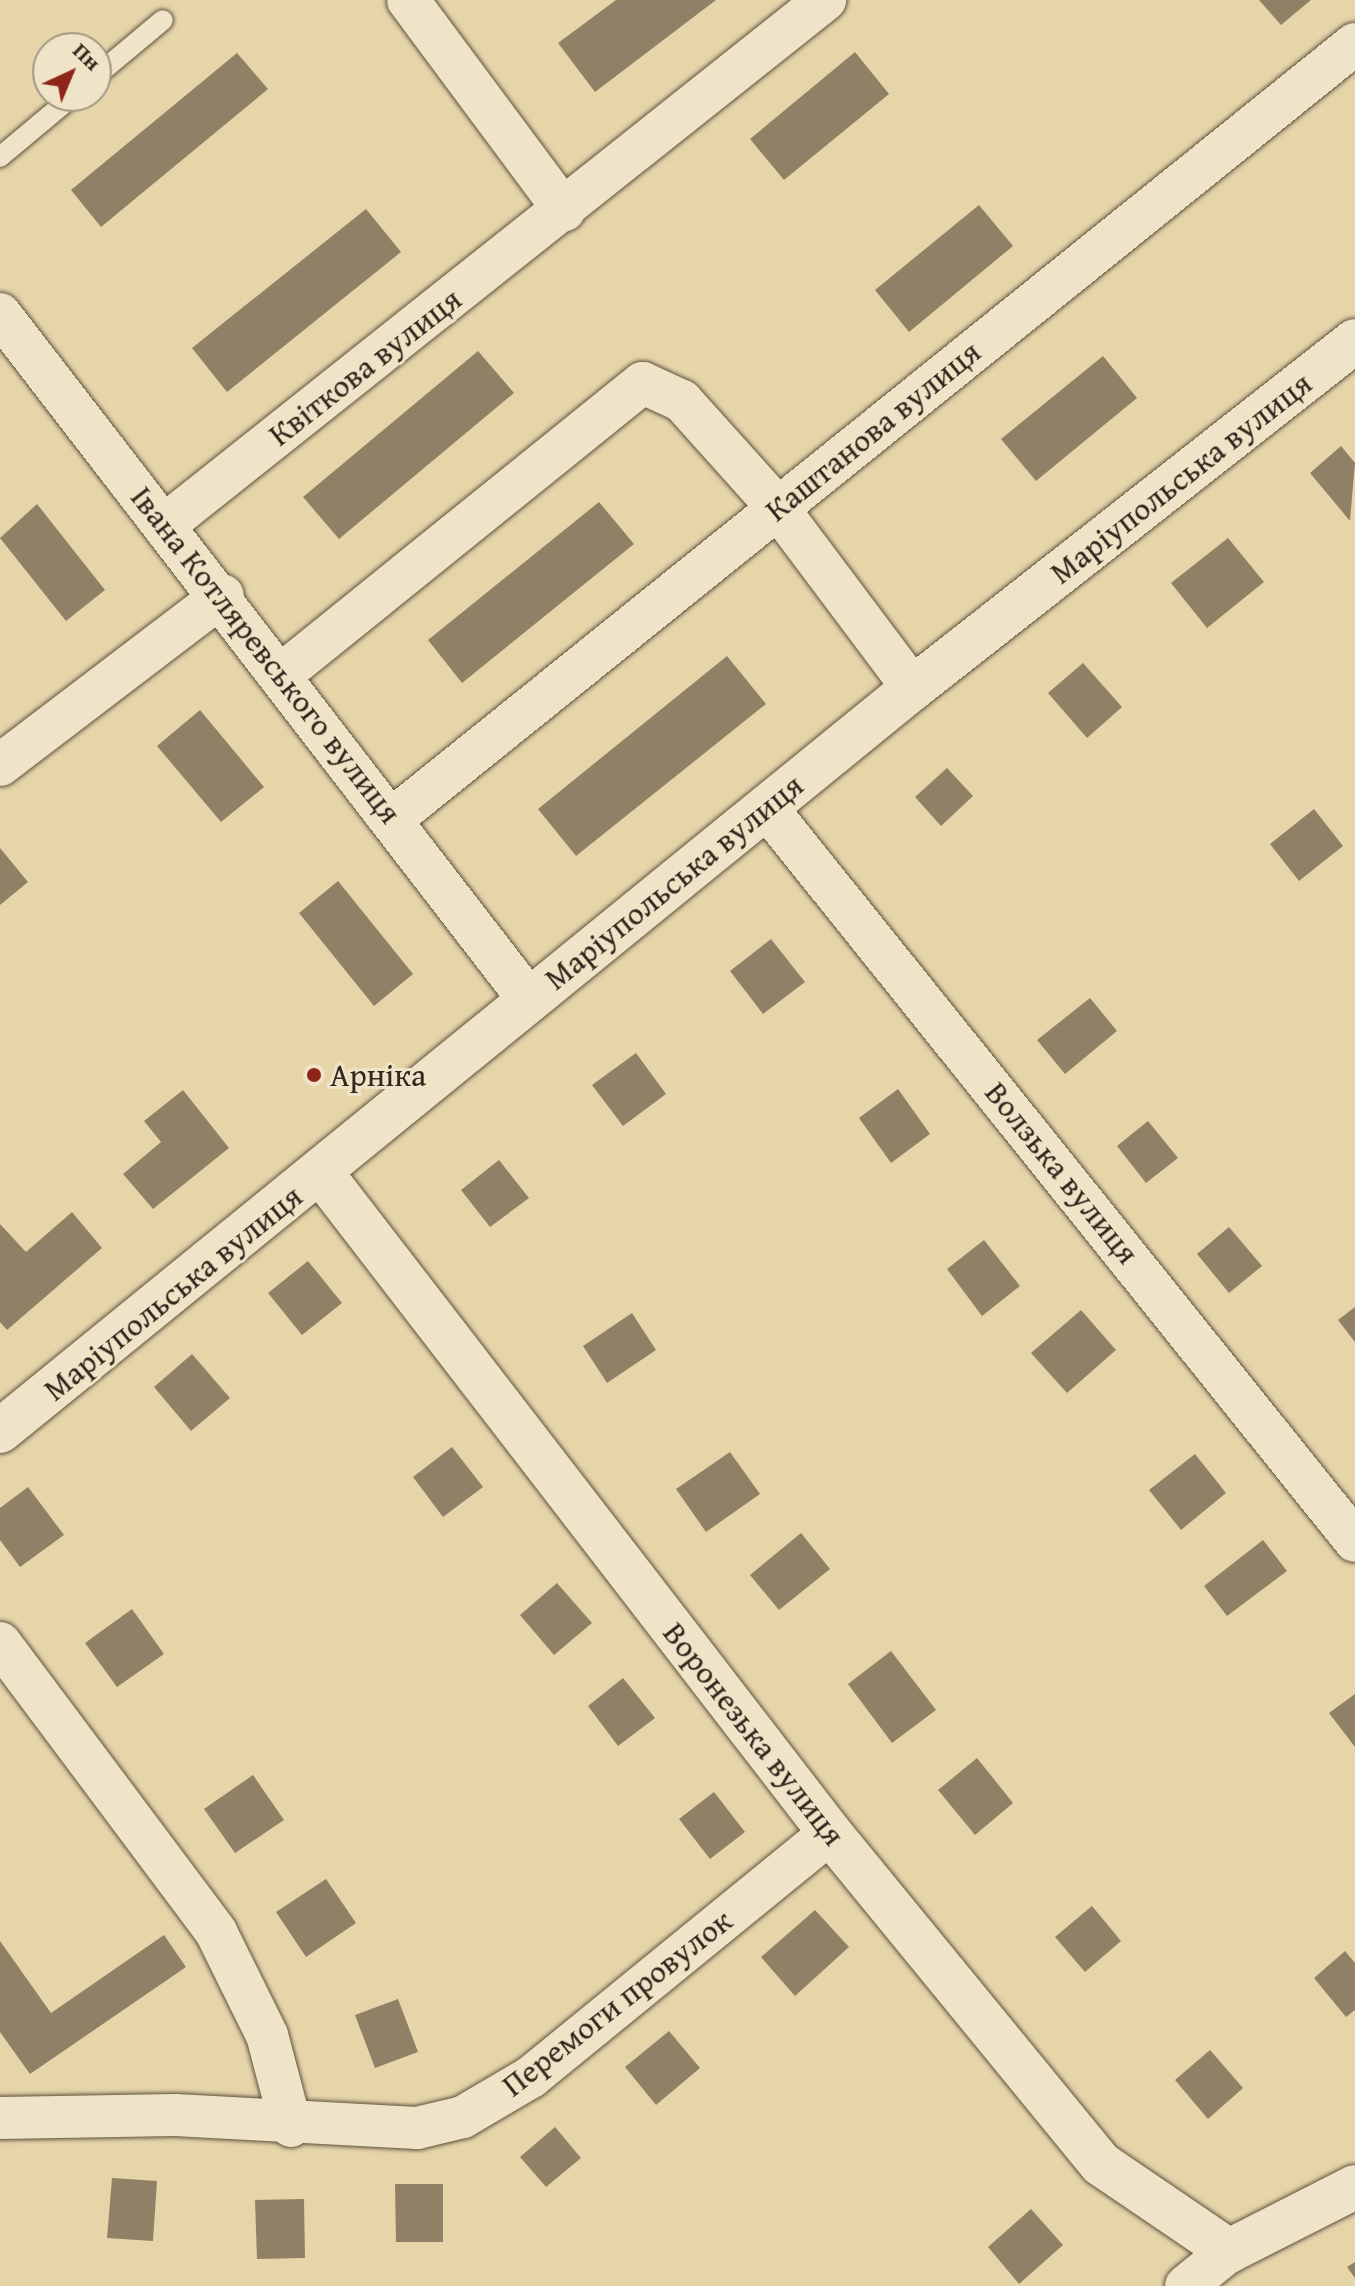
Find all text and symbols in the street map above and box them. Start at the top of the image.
north arrow [32,32,112,112]
text: Пн [66,35,109,78]
street label: Квіткова вулиця [261,280,469,454]
street label: Каштанова вулиця [758,333,988,529]
street label: Маріупольська вулиця [1043,364,1319,592]
street label: Івана Котляревського вулиця [123,479,409,831]
street label: Маріупольська вулиця [537,766,811,998]
place label: Арніка [330,1056,426,1094]
marker: Арніка [305,1066,323,1084]
street label: Волзька вулиця [977,1074,1147,1272]
street label: Маріупольська вулиця [36,1177,310,1409]
street label: Воронезька вулиця [655,1615,853,1853]
street label: Перемоги провулок [494,1901,740,2105]

